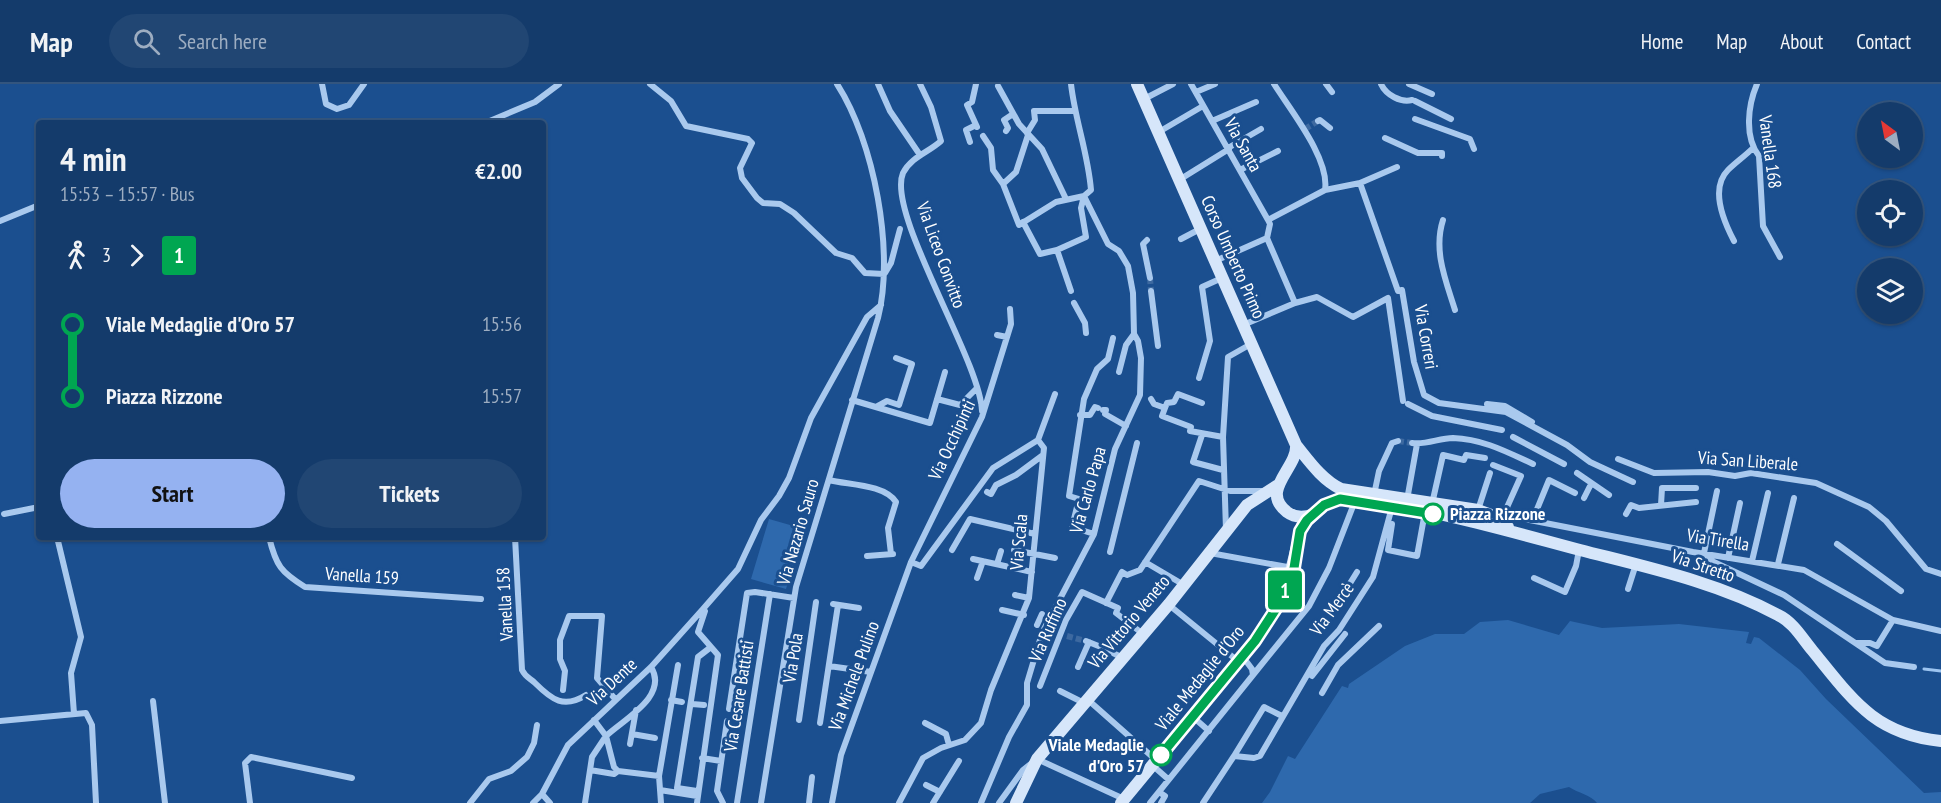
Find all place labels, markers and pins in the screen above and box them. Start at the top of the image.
place label: Piazza Rizzone [1450,502,1546,525]
marker: Piazza Rizzone [1422,503,1444,525]
place label: Viale Medaglie d'Oro 57 [1047,733,1144,777]
marker: Viale Medaglie d'Oro 57 [1150,744,1172,766]

